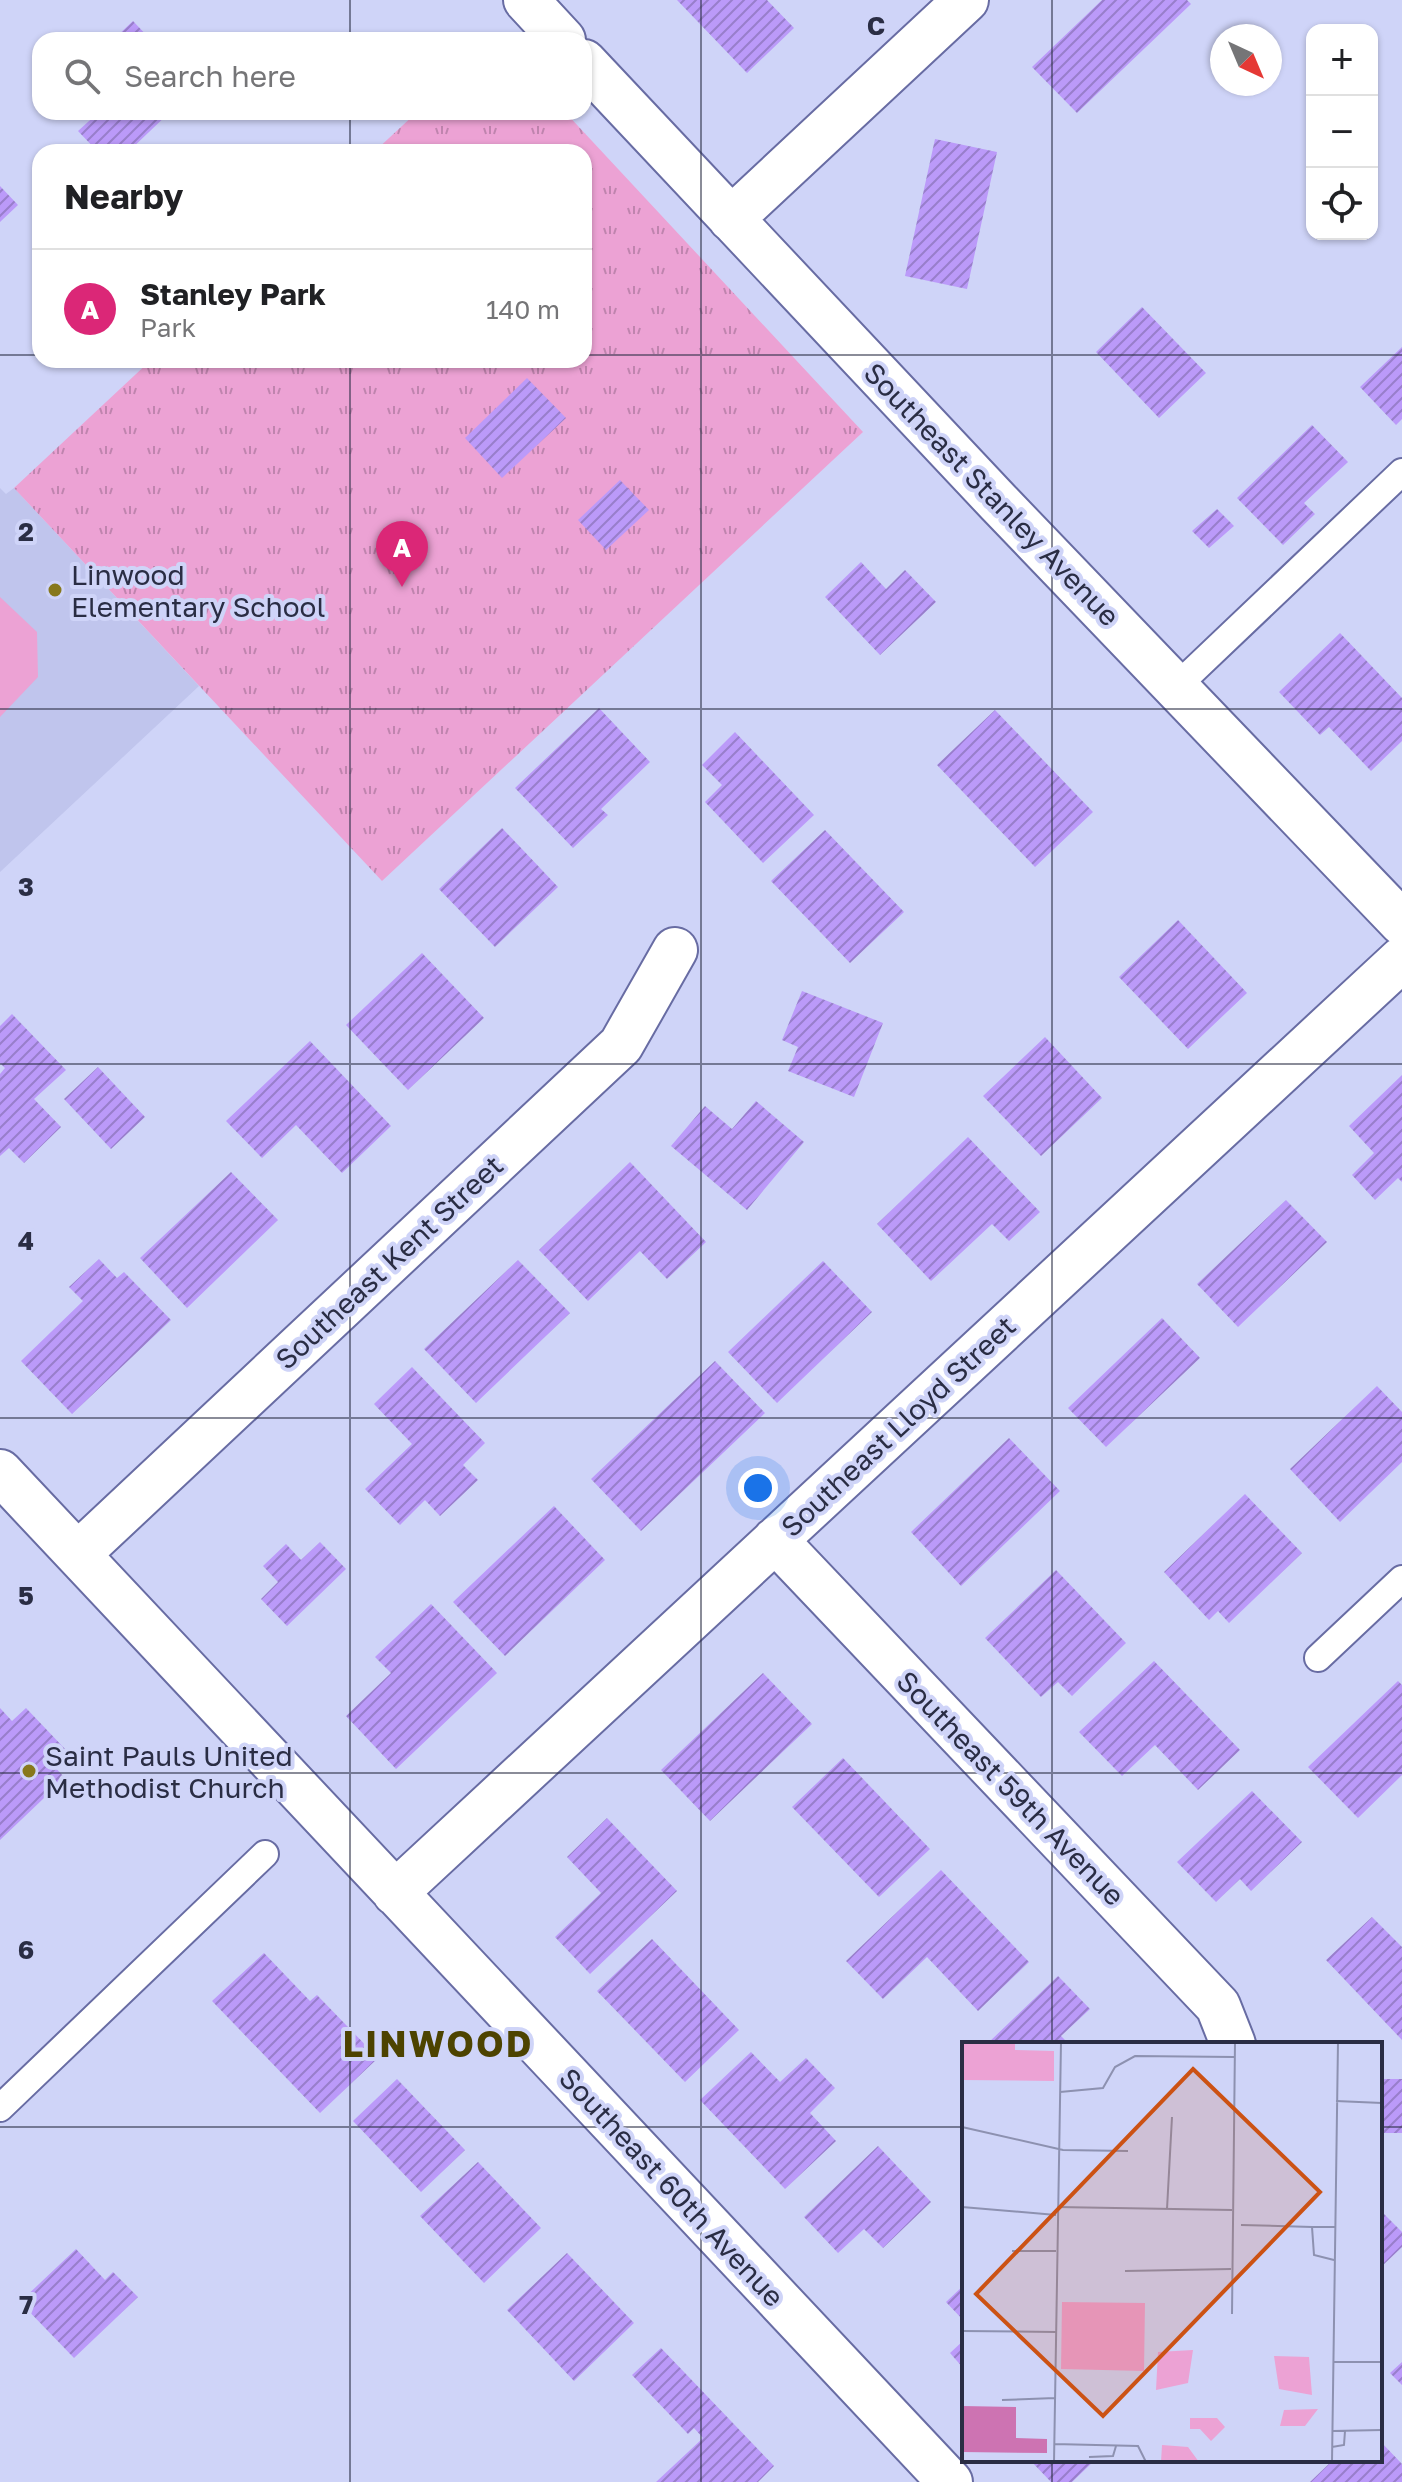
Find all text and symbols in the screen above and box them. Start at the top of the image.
text: C [867,10,885,41]
north arrow [1210,24,1282,96]
map controls [1306,24,1378,240]
button: + [1306,24,1378,96]
search box [32,32,592,120]
icon: search [60,54,104,98]
text: Search here [124,58,296,94]
button: − [1306,96,1378,168]
button: locate [1306,168,1378,240]
text: Nearby [64,176,184,216]
text: Stanley Park [140,276,326,312]
text: A [81,294,99,325]
text: 140 m [486,294,560,325]
text: Park [140,312,196,343]
street label: Southeast Stanley Avenue [858,356,1126,632]
text: 2 [18,516,34,547]
pin: A [376,521,428,587]
place label: Linwood Elementary School [71,558,325,623]
marker: Linwood Elementary School [46,581,64,599]
text: 3 [18,871,34,902]
street label: Southeast Kent Street [269,1148,509,1376]
text: 4 [18,1225,34,1256]
street label: Southeast Lloyd Street [774,1309,1022,1543]
your location [738,1468,778,1508]
text: 5 [18,1580,34,1611]
street label: Southeast 59th Avenue [891,1664,1131,1912]
place label: Saint Pauls United Methodist Church [45,1739,293,1804]
marker: Saint Pauls United Methodist Church [20,1762,38,1780]
text: 6 [18,1934,34,1965]
district label: LINWOOD [343,2022,533,2065]
inset map [962,2042,1382,2462]
street label: Southeast 60th Avenue [553,2061,791,2313]
text: 7 [19,2289,33,2320]

